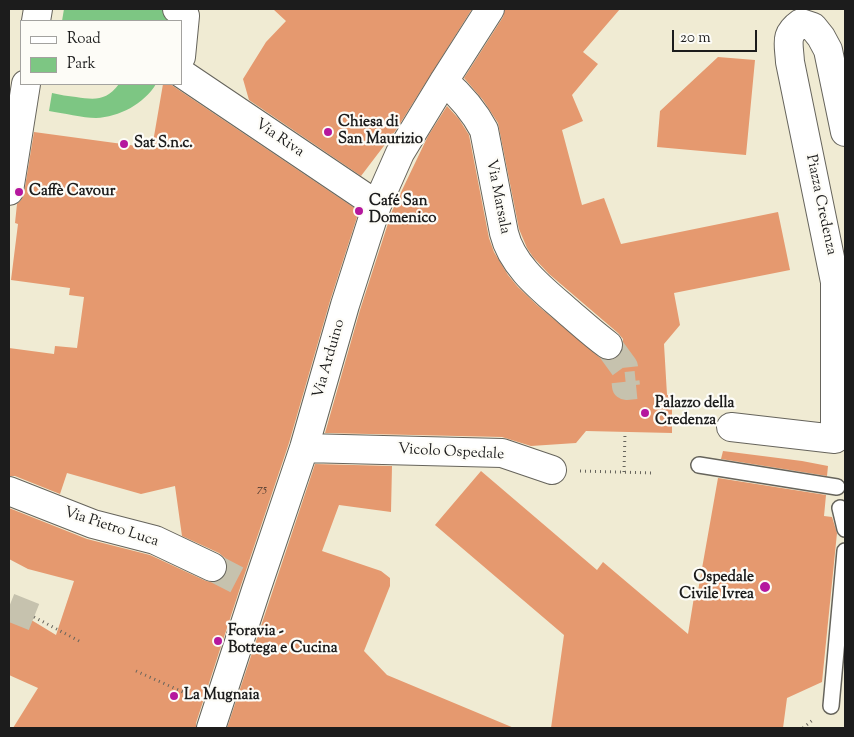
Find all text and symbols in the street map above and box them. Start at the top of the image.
legend [20,20,182,85]
scale bar [674,20,759,52]
text: 20 m [680,28,711,49]
text: Road [67,29,101,50]
text: Park [67,54,96,75]
place label: Chiesa di San Maurizio [338,114,423,149]
street label: Via Riva [251,116,307,162]
marker: Chiesa di San Maurizio [322,126,334,138]
place label: Sat S.n.c. [134,135,193,153]
marker: Sat S.n.c. [118,138,130,150]
street label: Piazza Credenza [801,153,839,257]
street label: Via Marsala [481,158,513,236]
place label: Caffè Cavour [29,183,115,201]
marker: Caffè Cavour [13,186,25,198]
place label: Café San Domenico [369,193,436,228]
marker: Café San Domenico [353,205,365,217]
street label: Via Arduino [310,317,350,401]
place label: Palazzo della Credenza [655,395,735,430]
marker: Palazzo della Credenza [639,407,651,419]
street label: Vicolo Ospedale [398,441,504,465]
house number: 75 [257,483,267,497]
street label: Via Pietro Luca [61,504,161,552]
place label: Ospedale Civile Ivrea [679,569,754,604]
marker: Ospedale Civile Ivrea [758,580,772,594]
place label: Foravia - Bottega e Cucina [228,623,338,658]
marker: Foravia - Bottega e Cucina [212,635,224,647]
place label: La Mugnaia [184,687,260,705]
marker: La Mugnaia [168,690,180,702]

